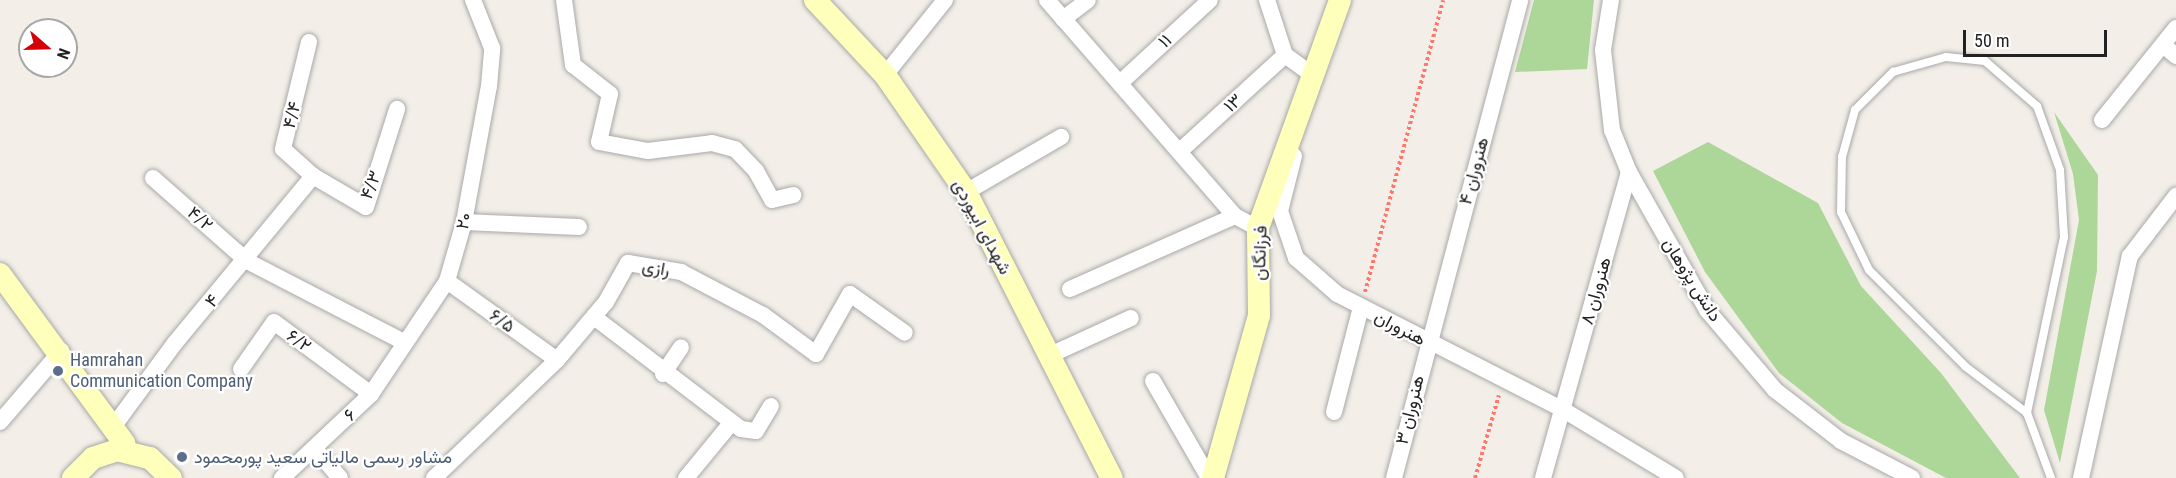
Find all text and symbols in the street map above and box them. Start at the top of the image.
north arrow [18,18,78,78]
scale bar [1966,18,2110,56]
street label: ۱۱ [1154,29,1176,53]
text: 50 m [1974,30,2009,51]
text: N [53,46,74,61]
street label: ۱۳ [1219,89,1247,117]
street label: ۴/۴ [278,99,306,131]
street label: هنروران ۴ [1455,135,1493,207]
street label: ۴/۳ [356,168,386,202]
street label: شهدای ابیوردی [948,176,1016,278]
street label: ۴/۲ [183,202,217,236]
street label: ۲۰ [452,210,476,232]
street label: فرزانگان [1248,225,1272,281]
street label: دانش پژوهان [1658,234,1726,326]
street label: رازی [640,255,672,281]
street label: هنروران ۸ [1576,255,1616,327]
street label: ۴ [200,290,224,312]
street label: ۶/۵ [485,305,519,337]
street label: هنروران [1371,306,1429,350]
street label: ۶/۲ [283,325,315,357]
place label: Hamrahan Communication Company [70,350,253,392]
marker: Hamrahan Communication Company [51,364,65,378]
street label: هنروران ۳ [1391,373,1429,447]
street label: ۶ [339,404,361,426]
place label: مشاور رسمی مالیاتی سعید پورمحمود [194,446,452,468]
marker: مشاور رسمی مالیاتی سعید پورمحمود [175,450,189,464]

